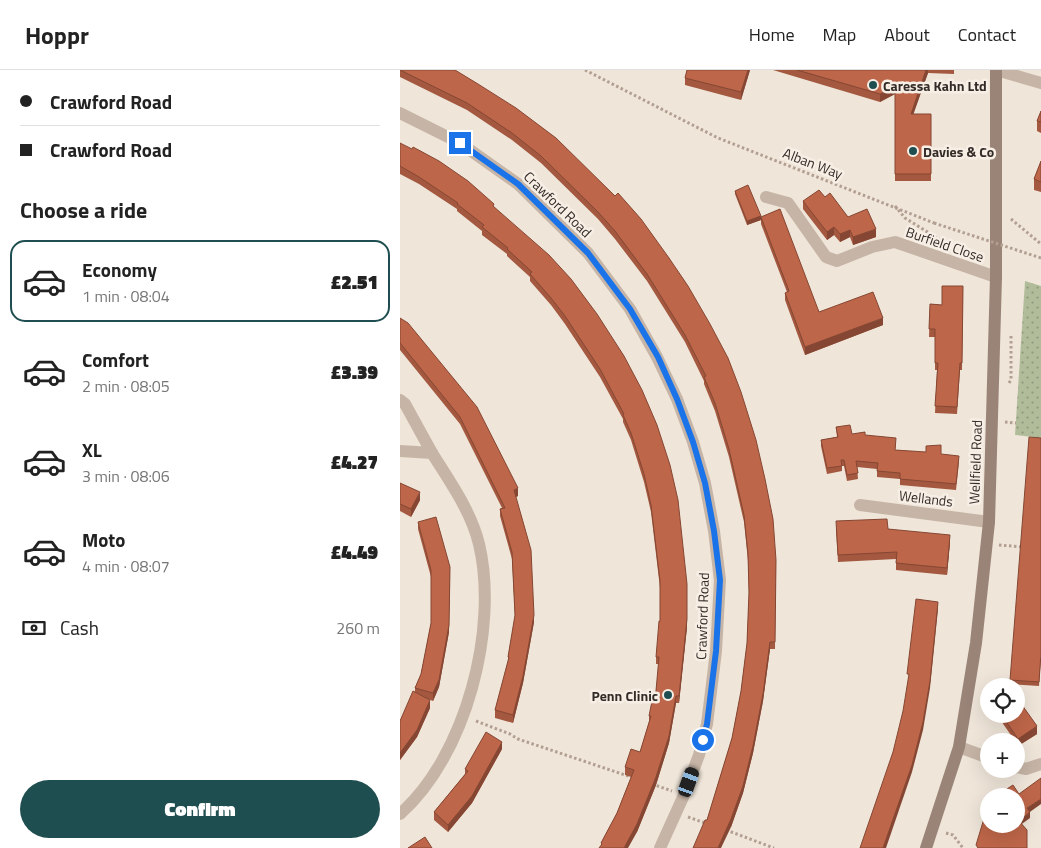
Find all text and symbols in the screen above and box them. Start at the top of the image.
text: Hoppr [25,17,89,53]
text: Home [749,21,795,48]
text: Map [823,21,856,48]
text: About [884,21,930,48]
text: Contact [958,21,1016,48]
place label: Caressa Kahn Ltd [883,75,987,96]
marker: Caressa Kahn Ltd [867,79,879,91]
text: Crawford Road [50,87,172,116]
route end [449,132,471,154]
text: Crawford Road [50,135,172,164]
place label: Davies & Co [923,141,994,162]
street label: Alban Way [780,142,846,184]
marker: Davies & Co [907,145,919,157]
street label: Crawford Road [519,166,597,242]
text: Choose a ride [20,193,147,227]
street label: Burfield Close [903,221,987,267]
text: Economy [82,255,157,284]
icon: car [22,259,67,304]
text: £2.51 [331,267,378,296]
text: 1 min · 08:04 [82,284,170,308]
text: Comfort [82,345,149,374]
icon: car [22,349,67,394]
text: £3.39 [331,357,378,386]
text: 2 min · 08:05 [82,374,170,398]
street label: Wellfield Road [963,419,987,505]
text: XL [82,435,102,464]
icon: car [22,439,67,484]
text: £4.27 [331,447,378,476]
text: 3 min · 08:06 [82,464,170,488]
street label: Wellands [898,484,954,512]
text: Moto [82,525,125,554]
icon: car [22,529,67,574]
text: £4.49 [331,537,378,566]
text: 4 min · 08:07 [82,554,170,578]
street label: Crawford Road [690,572,714,660]
text: Cash [60,613,99,642]
icon: cash [20,614,48,642]
text: 260 m [336,616,380,640]
map controls [980,678,1025,833]
button: locate [980,678,1025,723]
place label: Penn Clinic [591,685,658,706]
marker: Penn Clinic [662,689,674,701]
route start [692,729,714,751]
button: + [980,733,1025,778]
car [676,765,701,799]
button: Confirm [20,780,380,838]
button: − [980,788,1025,833]

